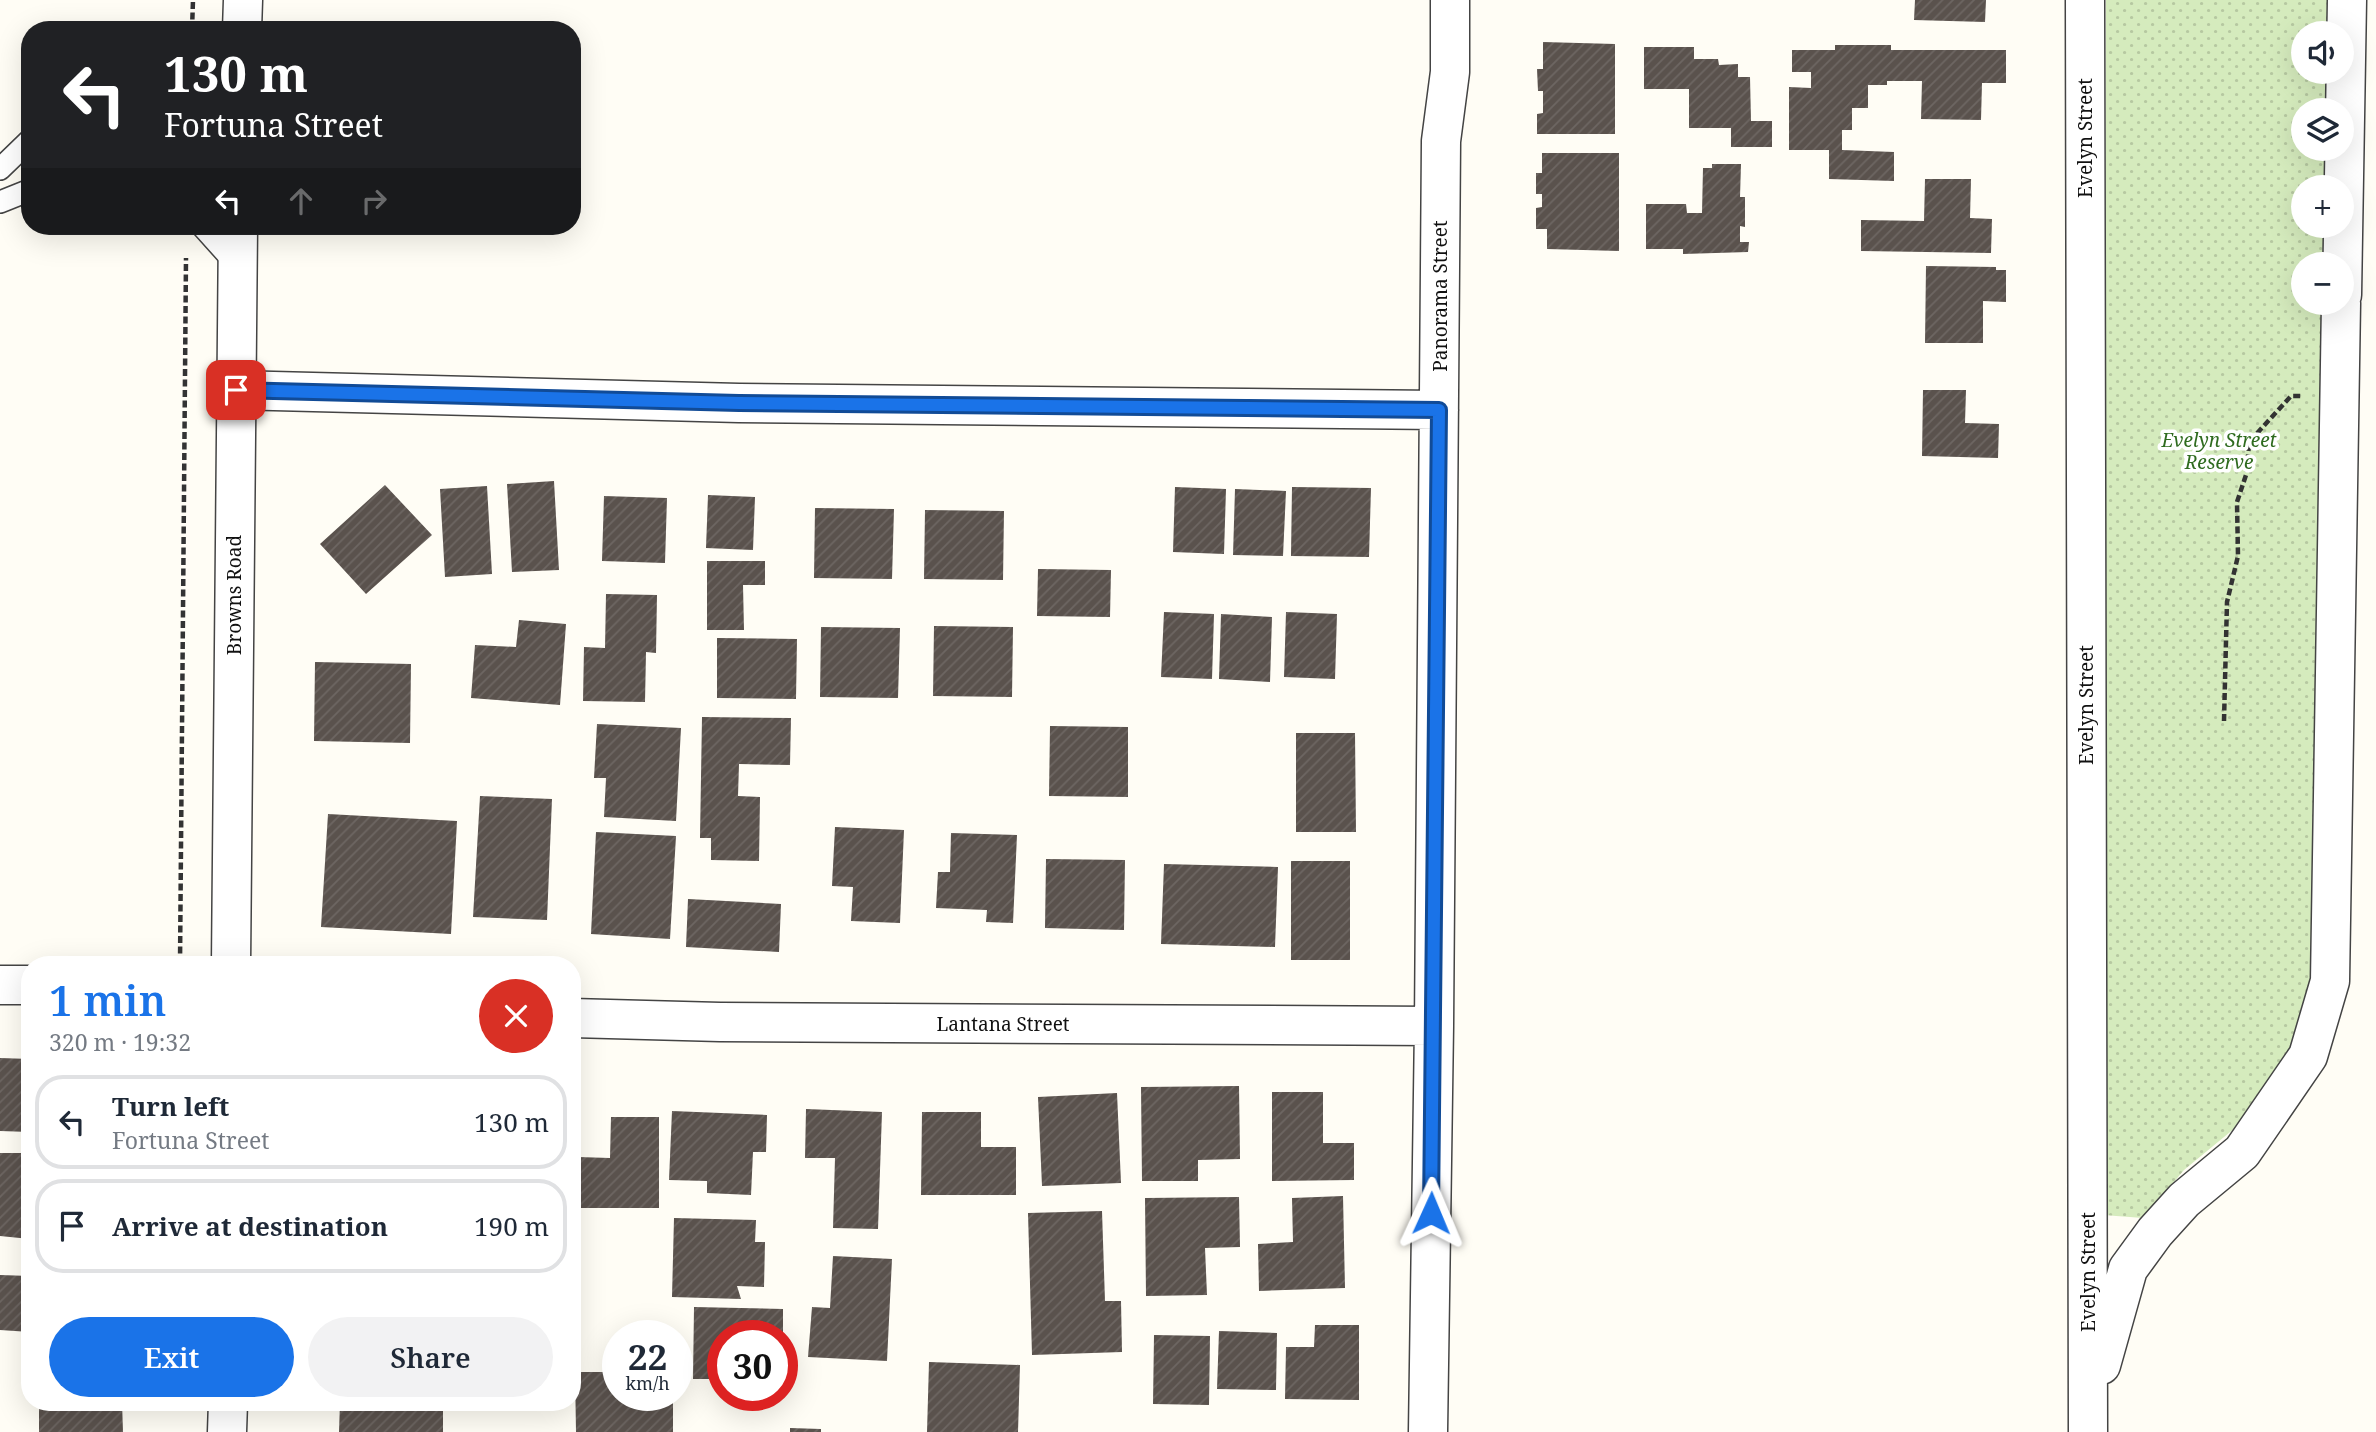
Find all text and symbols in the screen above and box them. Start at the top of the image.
map controls [2291,21,2354,315]
button: sound [2291,21,2354,84]
text: 130 m [164,40,308,106]
icon: left [49,49,140,140]
street label: Evelyn Street [2072,78,2098,198]
button: layers [2291,98,2354,161]
text: Fortuna Street [164,103,383,146]
button: + [2291,175,2354,238]
icon: left [209,182,247,220]
icon: ahead [282,182,320,220]
icon: right [355,182,393,220]
street label: Panorama Street [1427,220,1453,372]
button: − [2291,252,2354,315]
pin [206,360,266,420]
icon: arrive [217,371,255,409]
park label: Evelyn Street Reserve [2160,427,2278,475]
street label: Browns Road [221,535,247,655]
street label: Evelyn Street [2073,645,2099,765]
text: 1 min [49,971,166,1028]
button: close [479,979,553,1053]
street label: Lantana Street [936,1011,1070,1037]
text: 320 m · 19:32 [49,1026,191,1058]
text: Turn left [112,1088,229,1124]
icon: left [53,1103,91,1141]
text: 130 m [474,1104,549,1140]
text: Fortuna Street [112,1124,269,1156]
position arrow [1394,1176,1468,1250]
icon: arrive [53,1207,91,1245]
text: Arrive at destination [112,1208,388,1244]
text: 190 m [474,1208,549,1244]
street label: Evelyn Street [2075,1212,2101,1332]
button: Exit [49,1317,294,1397]
button: Share [308,1317,553,1397]
speed limit sign: 30 [707,1320,798,1411]
text: 22 [628,1333,667,1380]
text: km/h [625,1371,670,1395]

